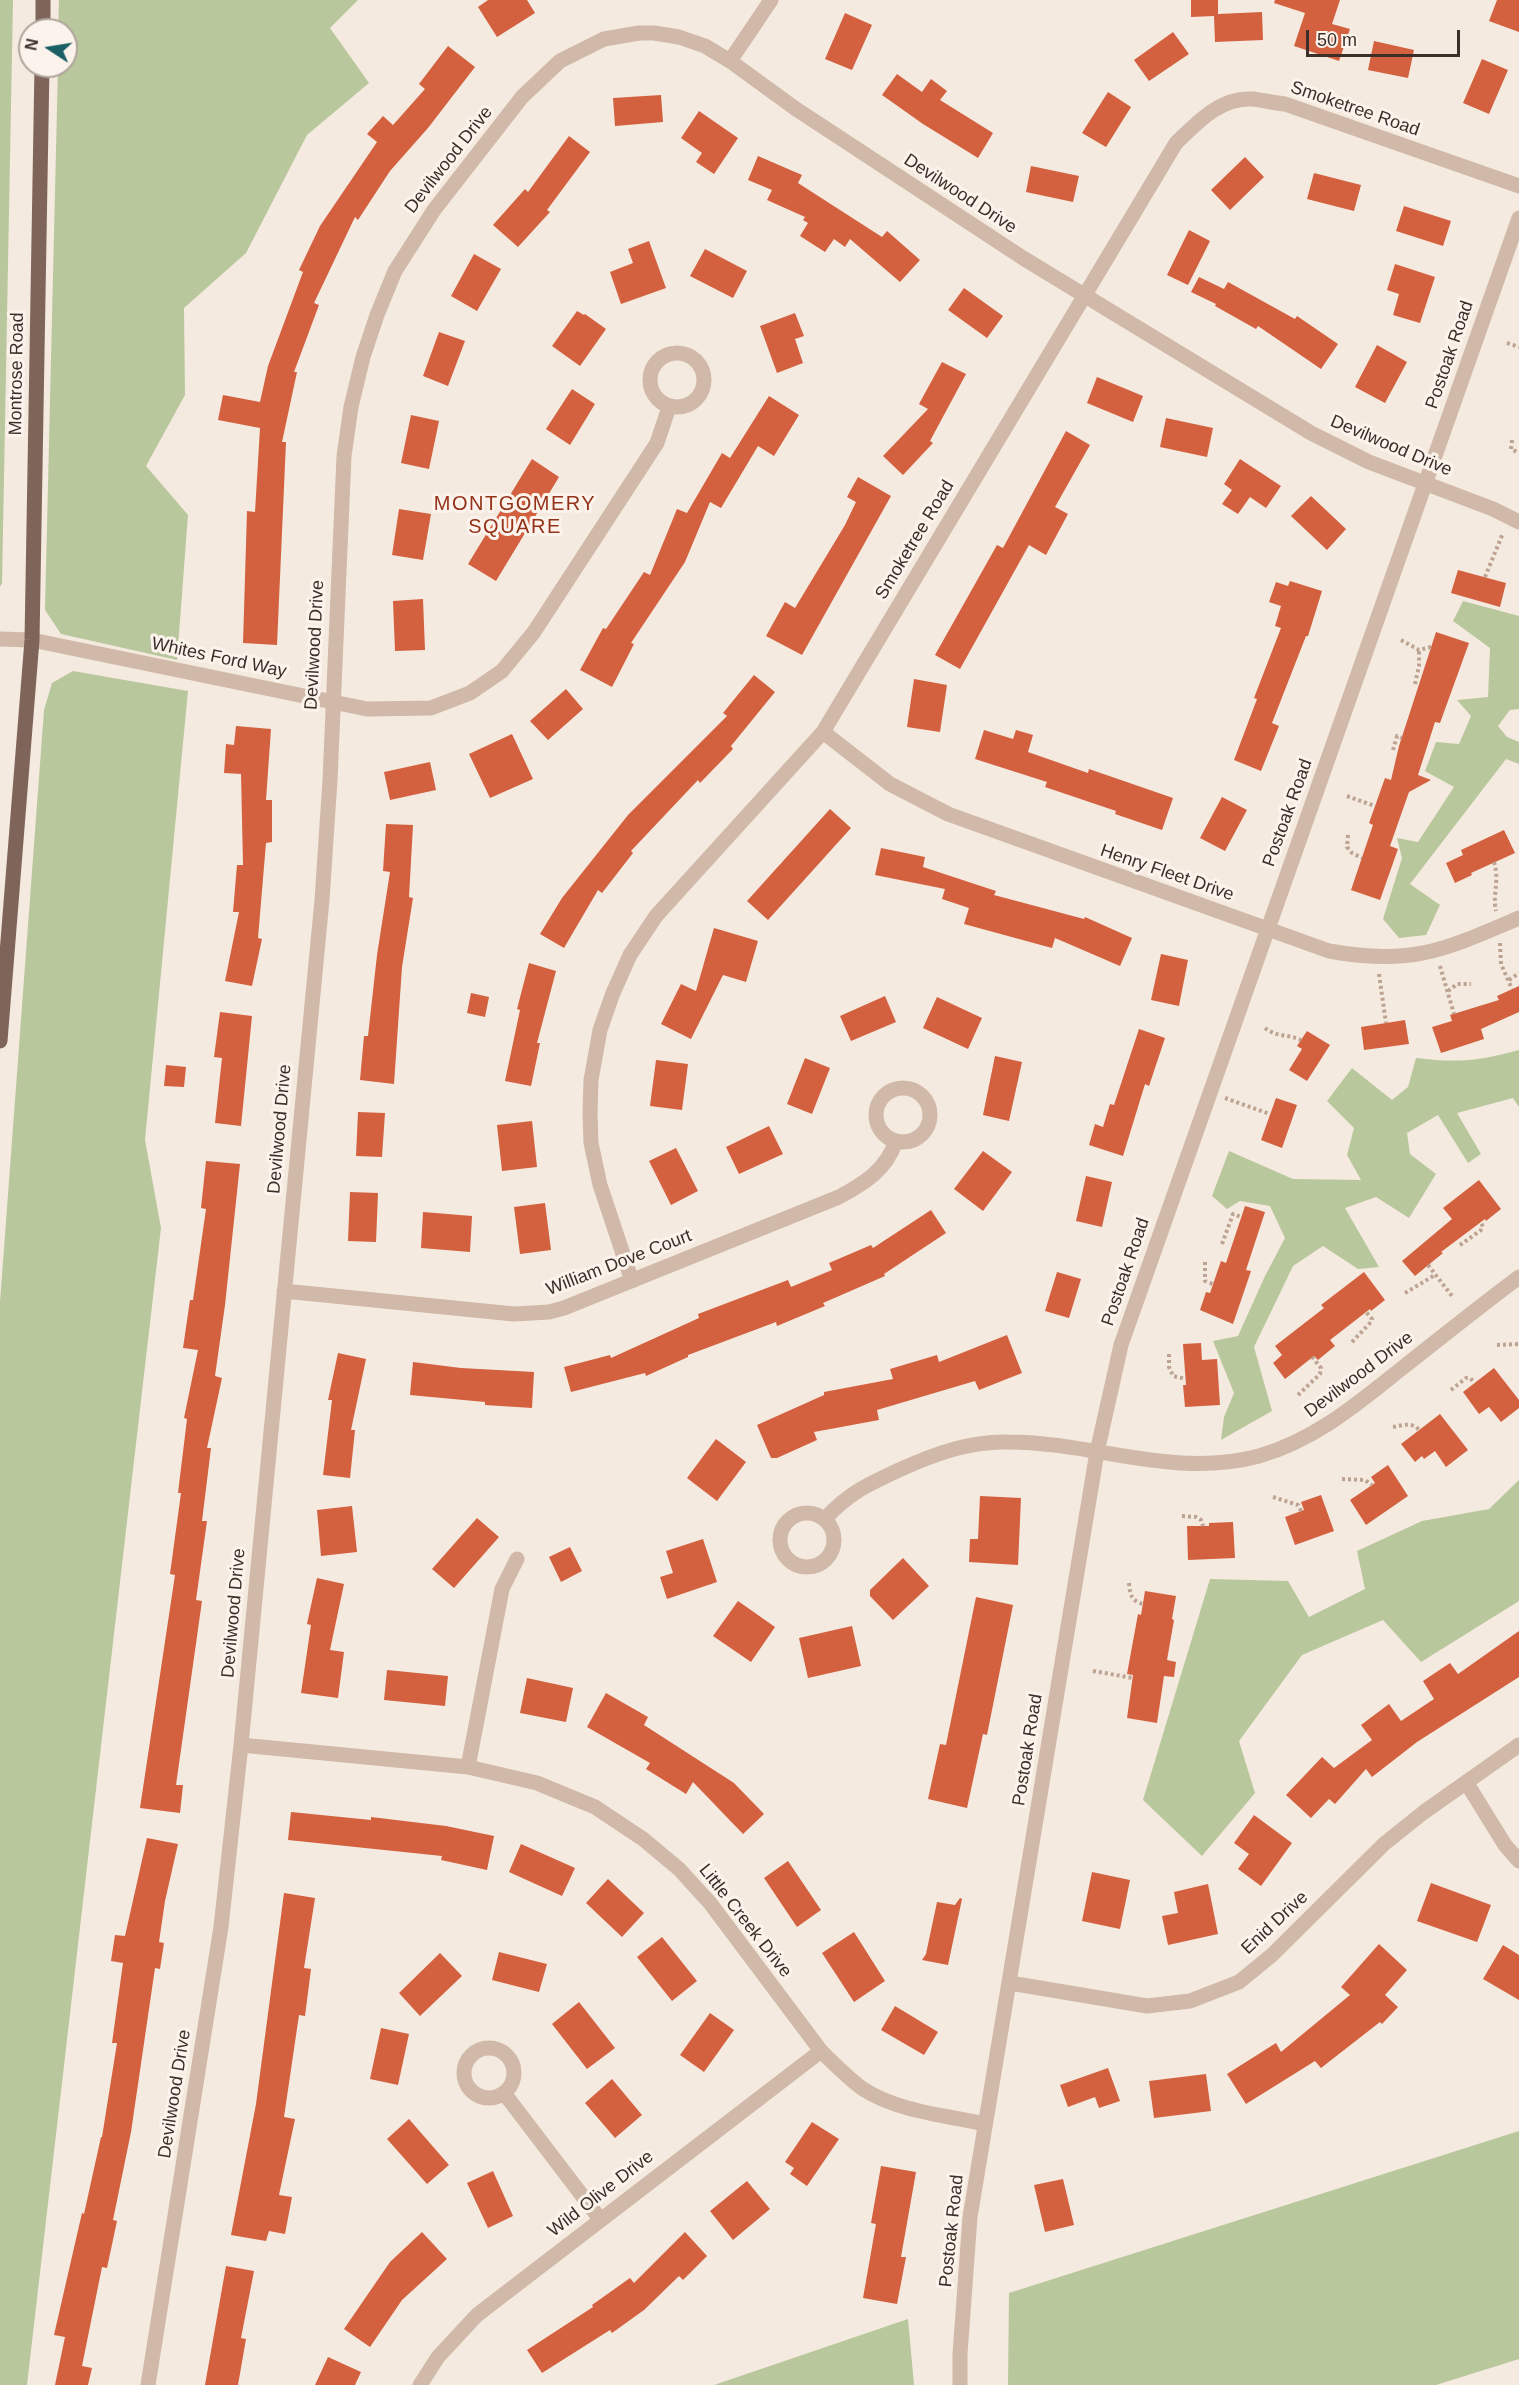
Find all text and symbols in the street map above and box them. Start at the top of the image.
north arrow [18,18,78,78]
scale bar [1309,18,1464,56]
text: 50 m [1317,30,1357,50]
text: N [22,37,41,52]
street label: Smoketree Road [1288,77,1422,141]
street label: Devilwood Drive [400,102,498,218]
street label: Devilwood Drive [900,150,1020,238]
street label: Postoak Road [1421,298,1479,412]
street label: Montrose Road [5,312,29,436]
street label: Devilwood Drive [1327,411,1455,481]
street label: Smoketree Road [871,477,959,603]
district label: MONTGOMERY SQUARE [434,492,596,539]
street label: Devilwood Drive [301,580,329,710]
street label: Whites Ford Way [150,633,288,683]
street label: Postoak Road [1259,756,1317,870]
street label: Henry Fleet Drive [1097,840,1237,906]
street label: Devilwood Drive [264,1063,296,1195]
street label: Postoak Road [1097,1215,1155,1329]
street label: William Dove Court [543,1225,695,1301]
street label: Devilwood Drive [1301,1327,1417,1423]
street label: Devilwood Drive [218,1547,250,1679]
street label: Postoak Road [1008,1692,1048,1808]
street label: Little Creek Drive [694,1860,796,1982]
street label: Enid Drive [1237,1887,1313,1959]
street label: Devilwood Drive [154,2028,196,2160]
street label: Wild Olive Drive [544,2146,658,2242]
street label: Postoak Road [935,2174,969,2288]

